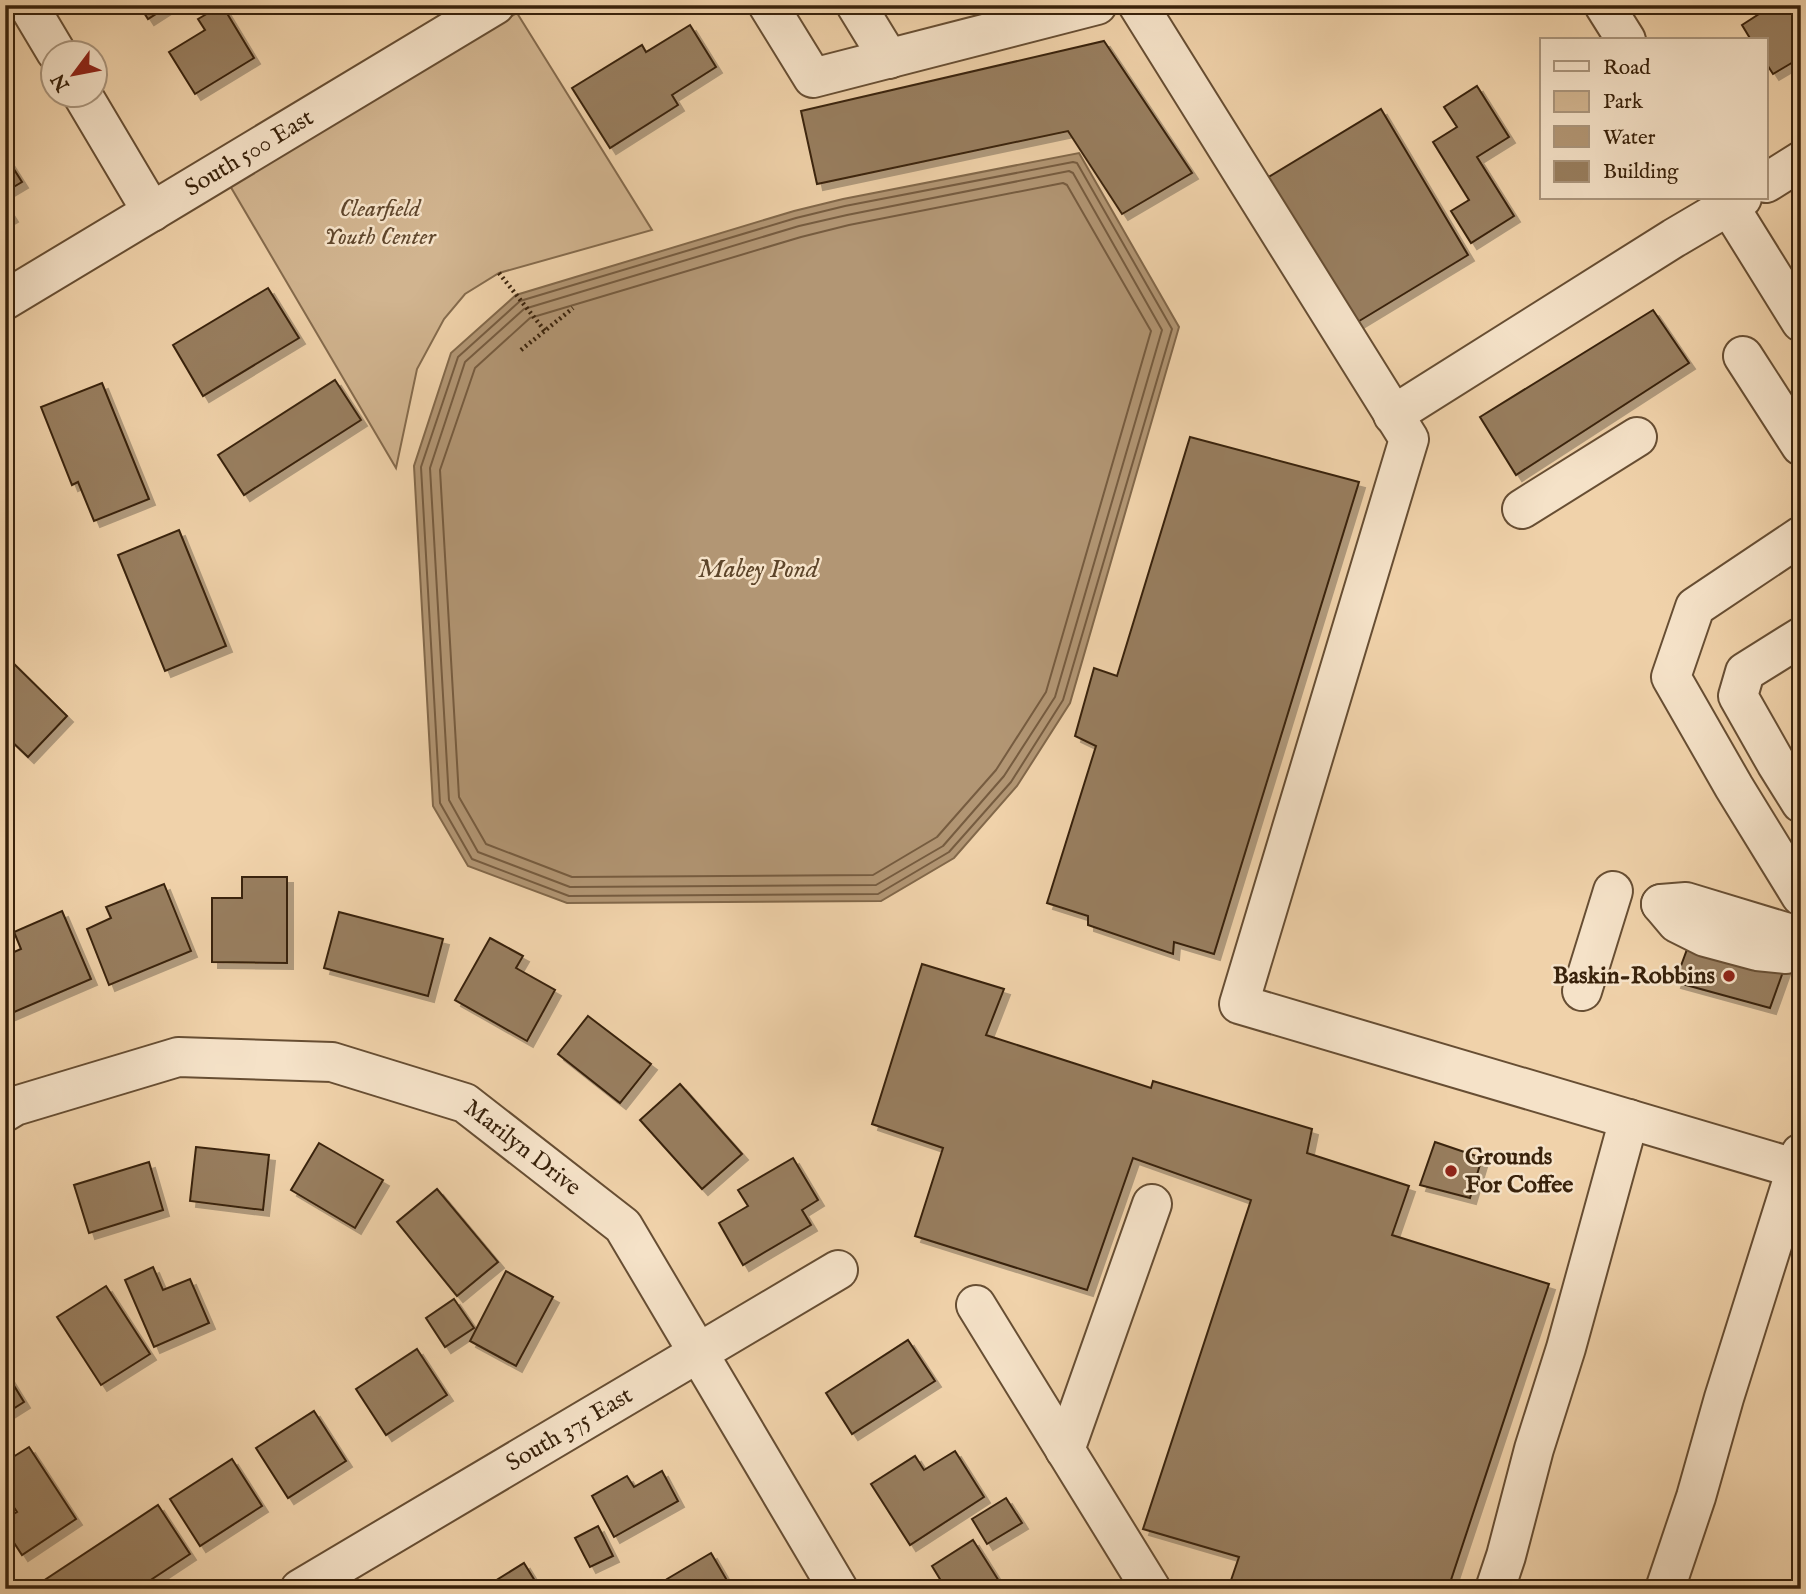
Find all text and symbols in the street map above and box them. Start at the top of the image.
north arrow [38,38,108,108]
legend [1540,38,1768,200]
text: Road [1603,55,1651,82]
text: N [46,68,76,96]
text: Park [1603,89,1644,116]
street label: South 500 East [179,102,319,204]
text: Water [1603,125,1656,152]
text: Building [1603,159,1679,186]
park label: Clearfield Youth Center [324,194,438,253]
water label: Mabey Pond [698,553,820,586]
place label: Baskin-Robbins [1553,961,1716,992]
marker: Baskin-Robbins [1721,968,1737,984]
street label: Marilyn Drive [458,1092,587,1203]
place label: Grounds For Coffee [1465,1142,1573,1201]
marker: Grounds For Coffee [1443,1163,1459,1179]
street label: South 375 East [500,1380,638,1479]

